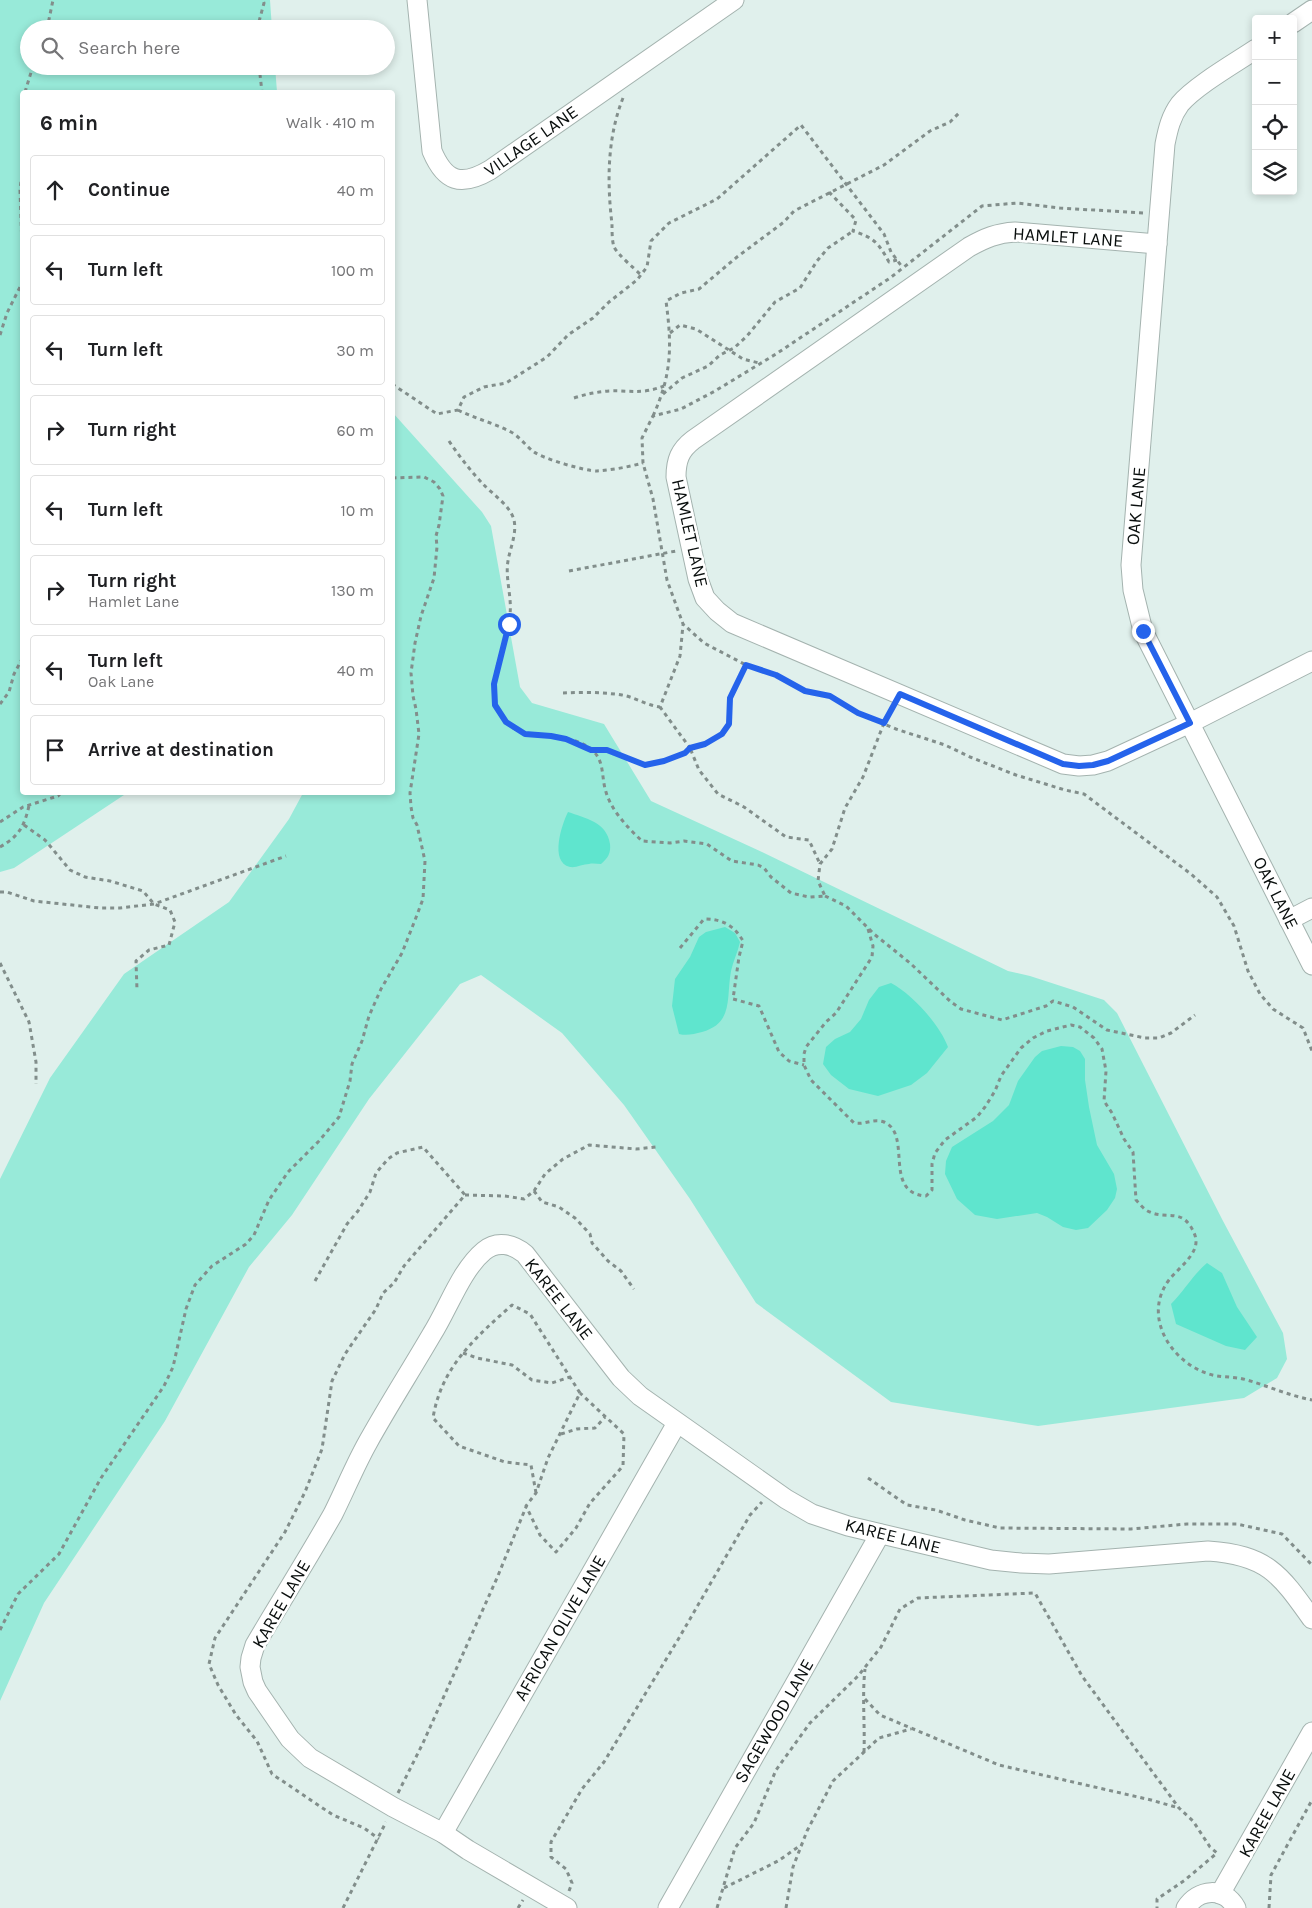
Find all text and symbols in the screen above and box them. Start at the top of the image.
map controls [1252,15,1297,195]
button: + [1252,15,1297,60]
search box [20,20,395,75]
icon: search [38,34,66,62]
text: Search here [78,37,180,59]
button: − [1252,60,1297,105]
street label: VILLAGE LANE [480,101,582,181]
button: locate [1252,105,1297,150]
text: 6 min [40,111,98,135]
text: Walk · 410 m [286,113,375,132]
button: layers [1252,150,1297,195]
icon: ahead [41,176,69,204]
text: Continue [88,179,170,201]
text: 40 m [337,181,374,200]
street label: HAMLET LANE [1012,222,1124,252]
icon: left [41,256,69,284]
text: Turn left [88,259,163,281]
text: 100 m [331,261,374,280]
icon: left [41,336,69,364]
text: Turn left [88,339,163,361]
text: 30 m [336,341,374,360]
icon: right [41,416,69,444]
text: Turn right [88,419,177,441]
text: 60 m [337,421,374,440]
street label: OAK LANE [1122,466,1150,546]
street label: HAMLET LANE [667,477,713,589]
icon: left [41,496,69,524]
text: Turn left [88,499,163,521]
text: 10 m [340,501,374,520]
text: Turn right [88,570,177,592]
icon: right [41,576,69,604]
text: 130 m [331,581,374,600]
text: Hamlet Lane [88,592,179,611]
route start [498,613,521,636]
route end [1132,620,1155,643]
text: Turn left [88,650,163,672]
icon: left [41,656,69,684]
text: 40 m [337,661,374,680]
text: Oak Lane [88,672,154,691]
icon: arrive [41,736,69,764]
text: Arrive at destination [88,739,274,761]
street label: OAK LANE [1248,853,1304,933]
street label: KAREE LANE [520,1254,598,1344]
street label: KAREE LANE [843,1513,943,1559]
street label: AFRICAN OLIVE LANE [509,1551,611,1705]
street label: KAREE LANE [247,1556,315,1652]
street label: SAGEWOOD LANE [730,1655,818,1787]
street label: KAREE LANE [1234,1765,1300,1861]

